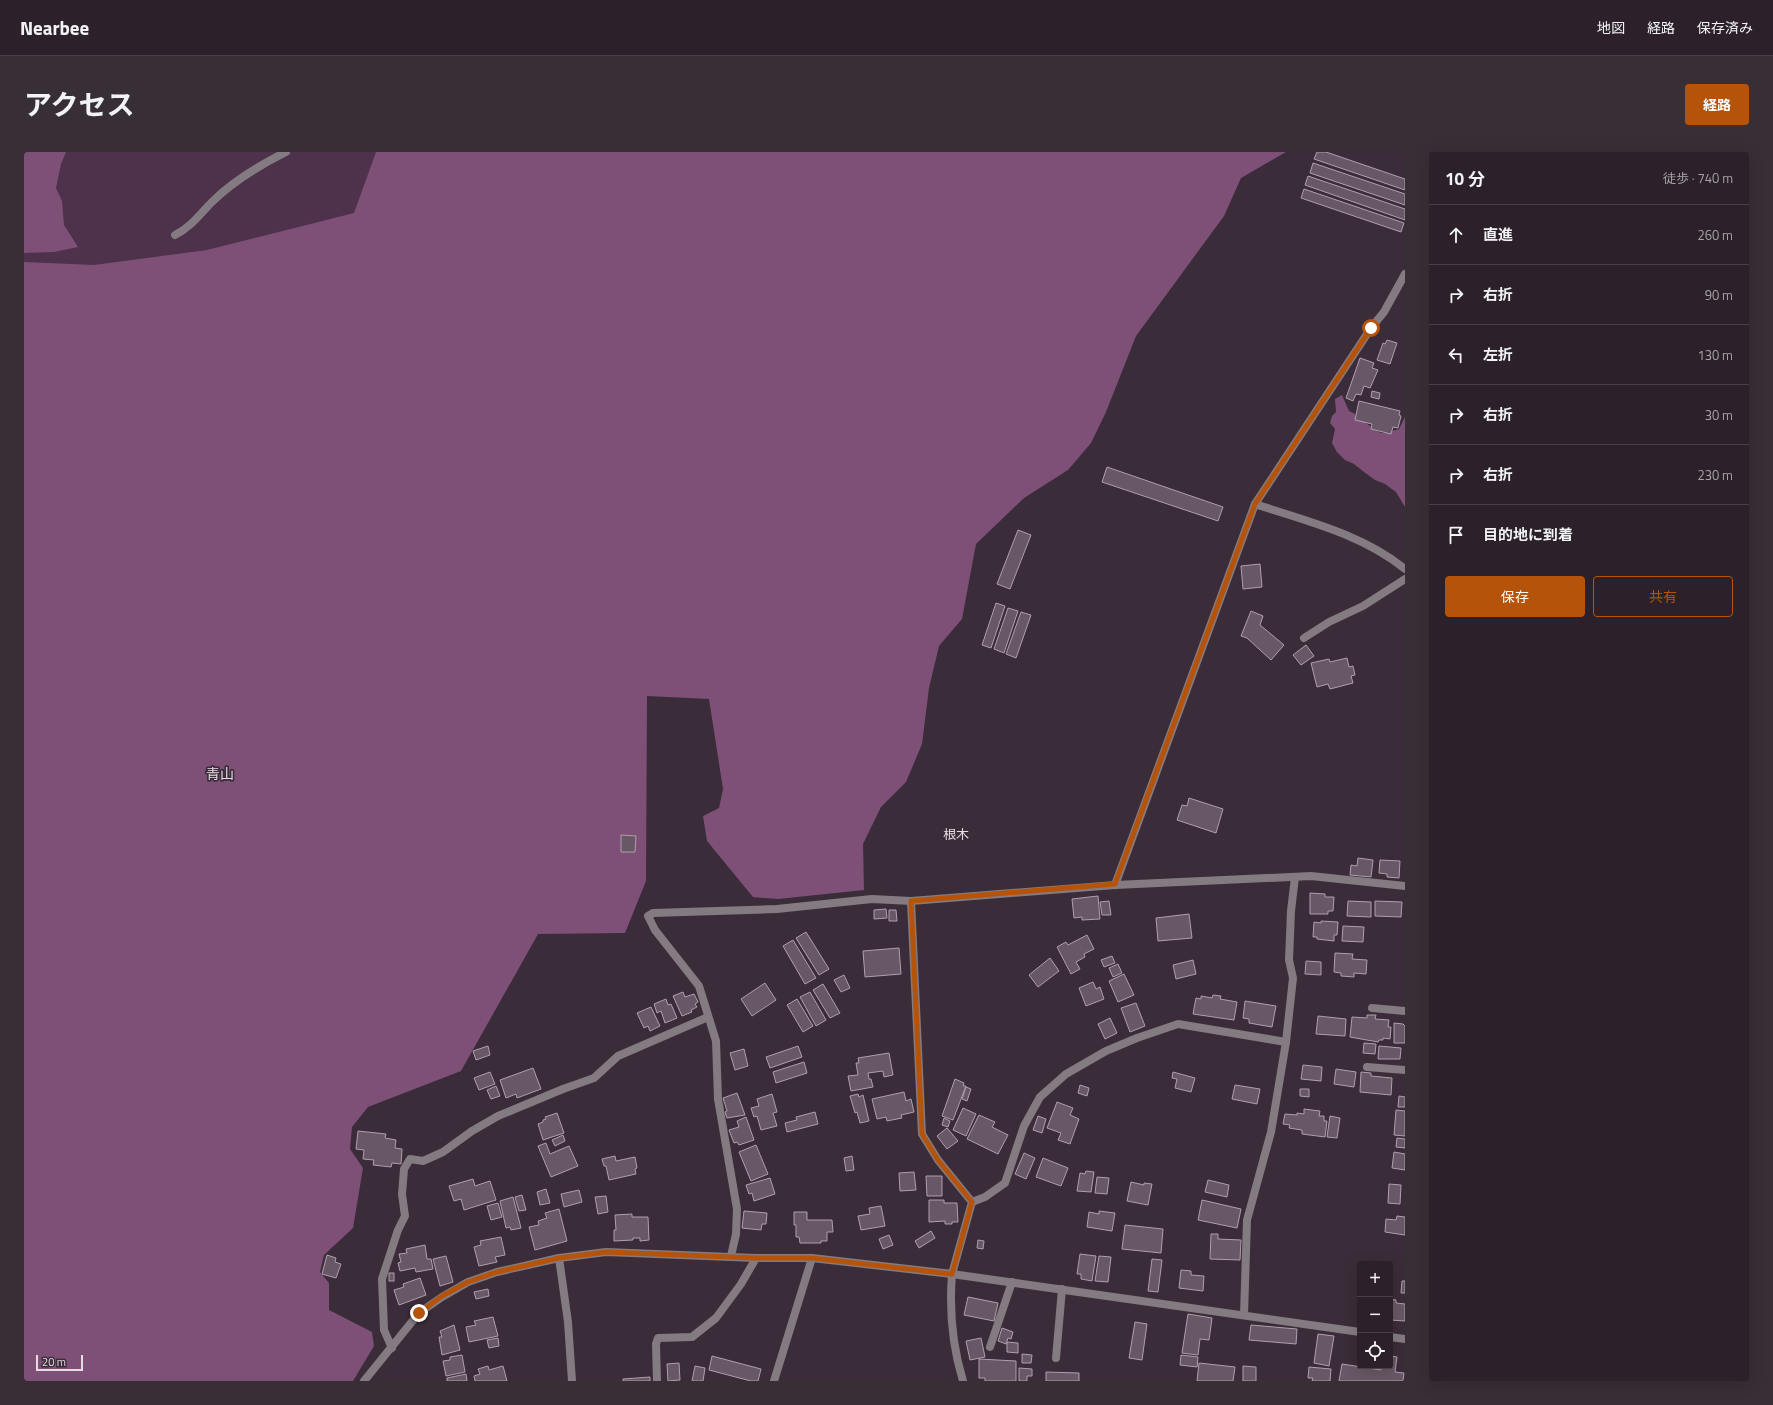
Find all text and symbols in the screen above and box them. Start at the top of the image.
text: Nearbee [20,13,89,42]
text: 地図 [1597,17,1625,38]
text: 経路 [1647,17,1675,38]
text: 保存済み [1697,17,1753,38]
text: アクセス [24,83,135,126]
button: 経路 [1685,84,1749,125]
text: 10 分 [1445,166,1485,192]
text: 徒歩 · 740 m [1663,168,1733,188]
text: 直進 [1483,223,1513,246]
icon: ahead [1445,224,1467,246]
text: 260 m [1697,225,1733,245]
text: 右折 [1483,283,1513,306]
icon: right [1445,284,1467,306]
text: 90 m [1705,285,1733,305]
route start [1362,319,1380,337]
text: 左折 [1483,343,1513,366]
icon: left [1445,344,1467,366]
text: 130 m [1697,345,1733,365]
text: 右折 [1483,403,1513,426]
icon: right [1445,404,1467,426]
text: 30 m [1705,405,1733,425]
text: 右折 [1483,463,1513,486]
icon: right [1445,464,1467,486]
text: 230 m [1697,465,1733,485]
text: 目的地に到着 [1483,523,1573,546]
icon: arrive [1445,524,1467,546]
button: 保存 [1445,576,1585,617]
button: 共有 [1593,576,1733,617]
district label: 青山 [206,763,234,784]
district label: 根木 [943,824,969,844]
map controls [1357,1261,1393,1369]
button: + [1357,1261,1393,1297]
button: − [1357,1297,1393,1333]
route end [410,1304,428,1322]
button: locate [1357,1333,1393,1369]
scale bar [36,1353,83,1372]
text: 20 m [42,1354,66,1370]

